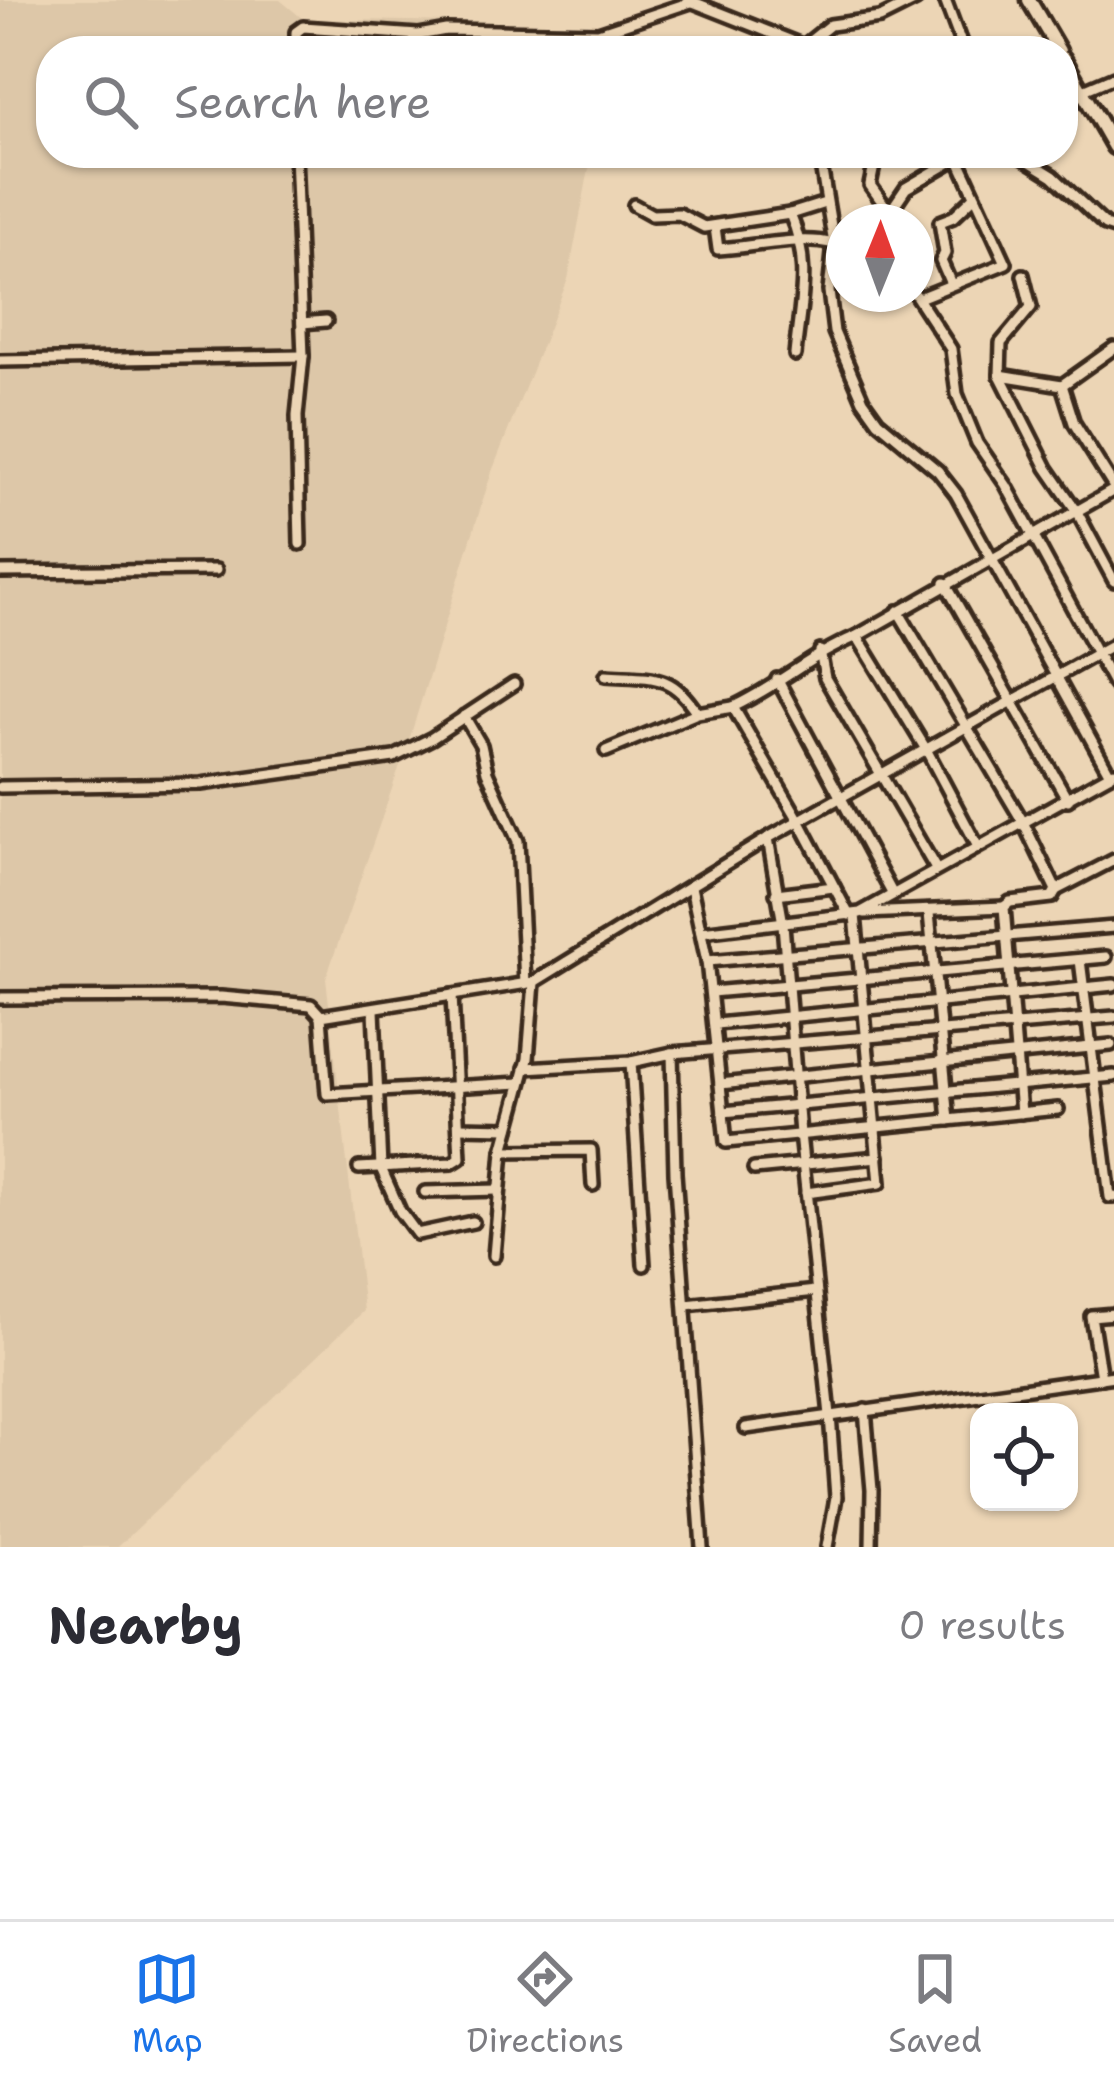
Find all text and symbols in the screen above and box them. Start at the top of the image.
search box [36,36,1078,168]
icon: search [78,69,144,135]
text: Search here [174,72,431,132]
north arrow [826,204,934,312]
map controls [970,1403,1078,1511]
button: locate [970,1403,1078,1511]
text: Nearby [48,1591,243,1659]
text: 0 results [899,1599,1066,1651]
tab: Map [132,1946,203,2063]
tab: Directions [467,1946,624,2063]
tab: Saved [888,1946,982,2063]

